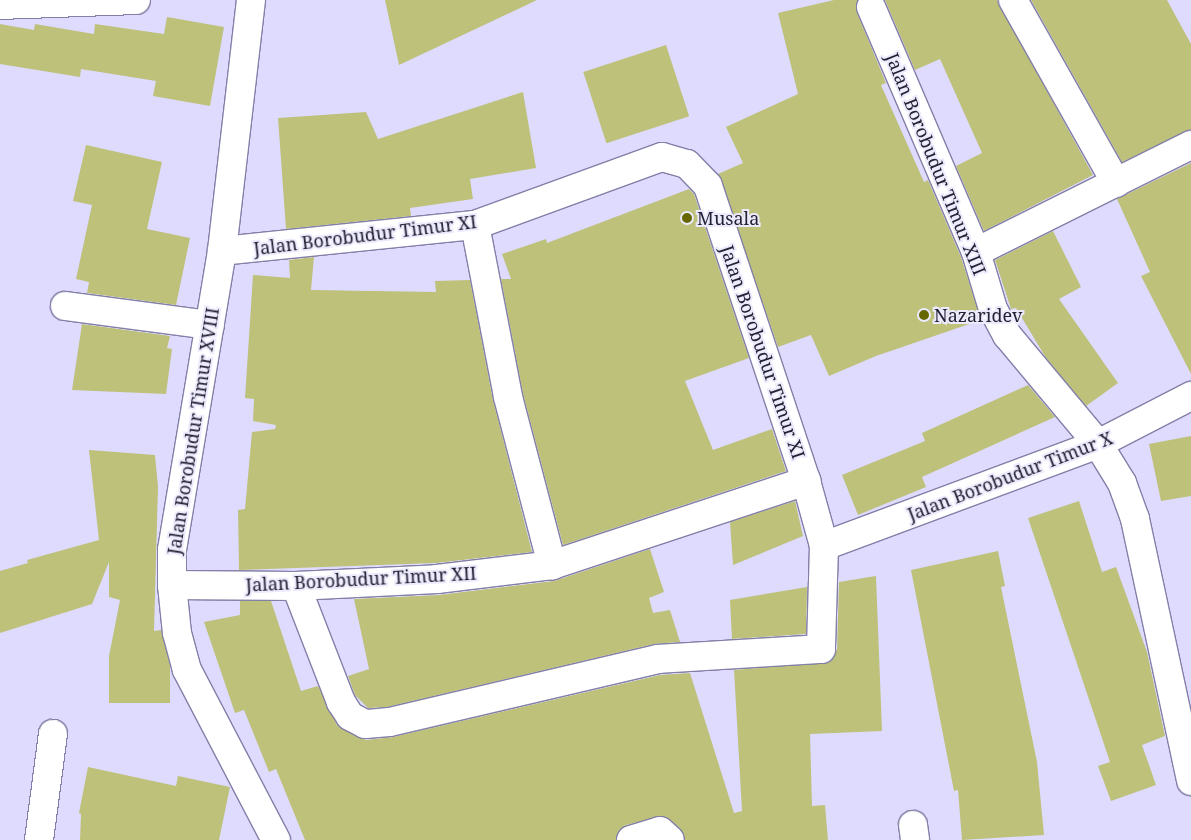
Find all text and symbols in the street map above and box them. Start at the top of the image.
street label: Jalan Borobudur Timur XIII [881,50,991,278]
place label: Musala [697,207,759,229]
street label: Jalan Borobudur Timur XI [252,211,478,259]
marker: Musala [681,212,693,224]
street label: Jalan Borobudur Timur XI [716,242,810,462]
place label: Nazaridev [934,304,1023,326]
street label: Jalan Borobudur Timur XVIII [163,306,223,556]
marker: Nazaridev [918,309,930,321]
street label: Jalan Borobudur Timur X [904,427,1116,525]
street label: Jalan Borobudur Timur XII [245,562,477,596]

